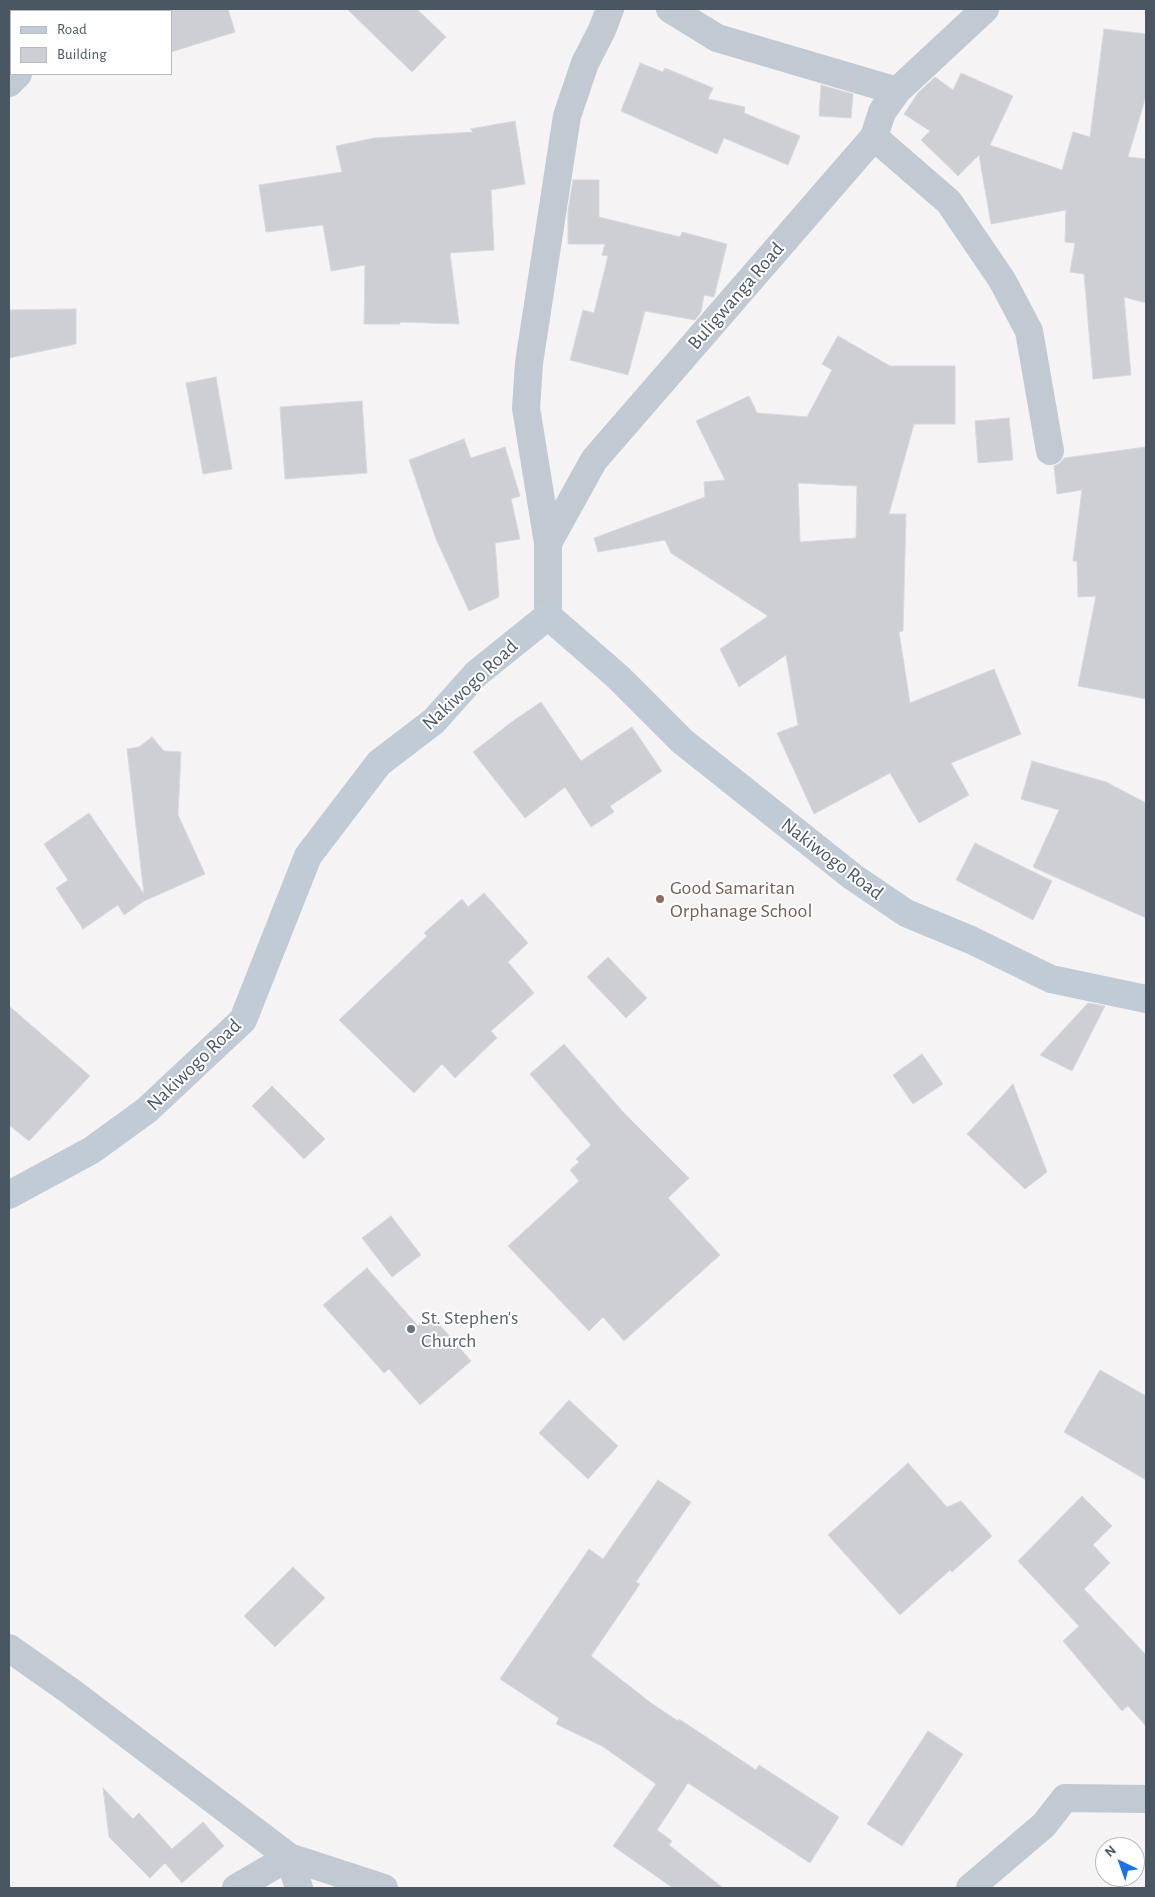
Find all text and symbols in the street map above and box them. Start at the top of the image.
legend [10,10,172,75]
text: Road [57,22,87,37]
text: Building [57,47,107,62]
street label: Buligwanga Road [683,237,789,355]
street label: Nakiwogo Road [417,635,523,735]
street label: Nakiwogo Road [776,813,888,905]
place label: Good Samaritan Orphanage School [670,876,812,923]
marker: Good Samaritan Orphanage School [654,893,666,905]
street label: Nakiwogo Road [142,1014,246,1116]
place label: St. Stephen's Church [421,1306,518,1353]
marker: St. Stephen's Church [405,1323,417,1335]
north arrow [1095,1837,1145,1887]
text: N [1102,1843,1119,1860]

